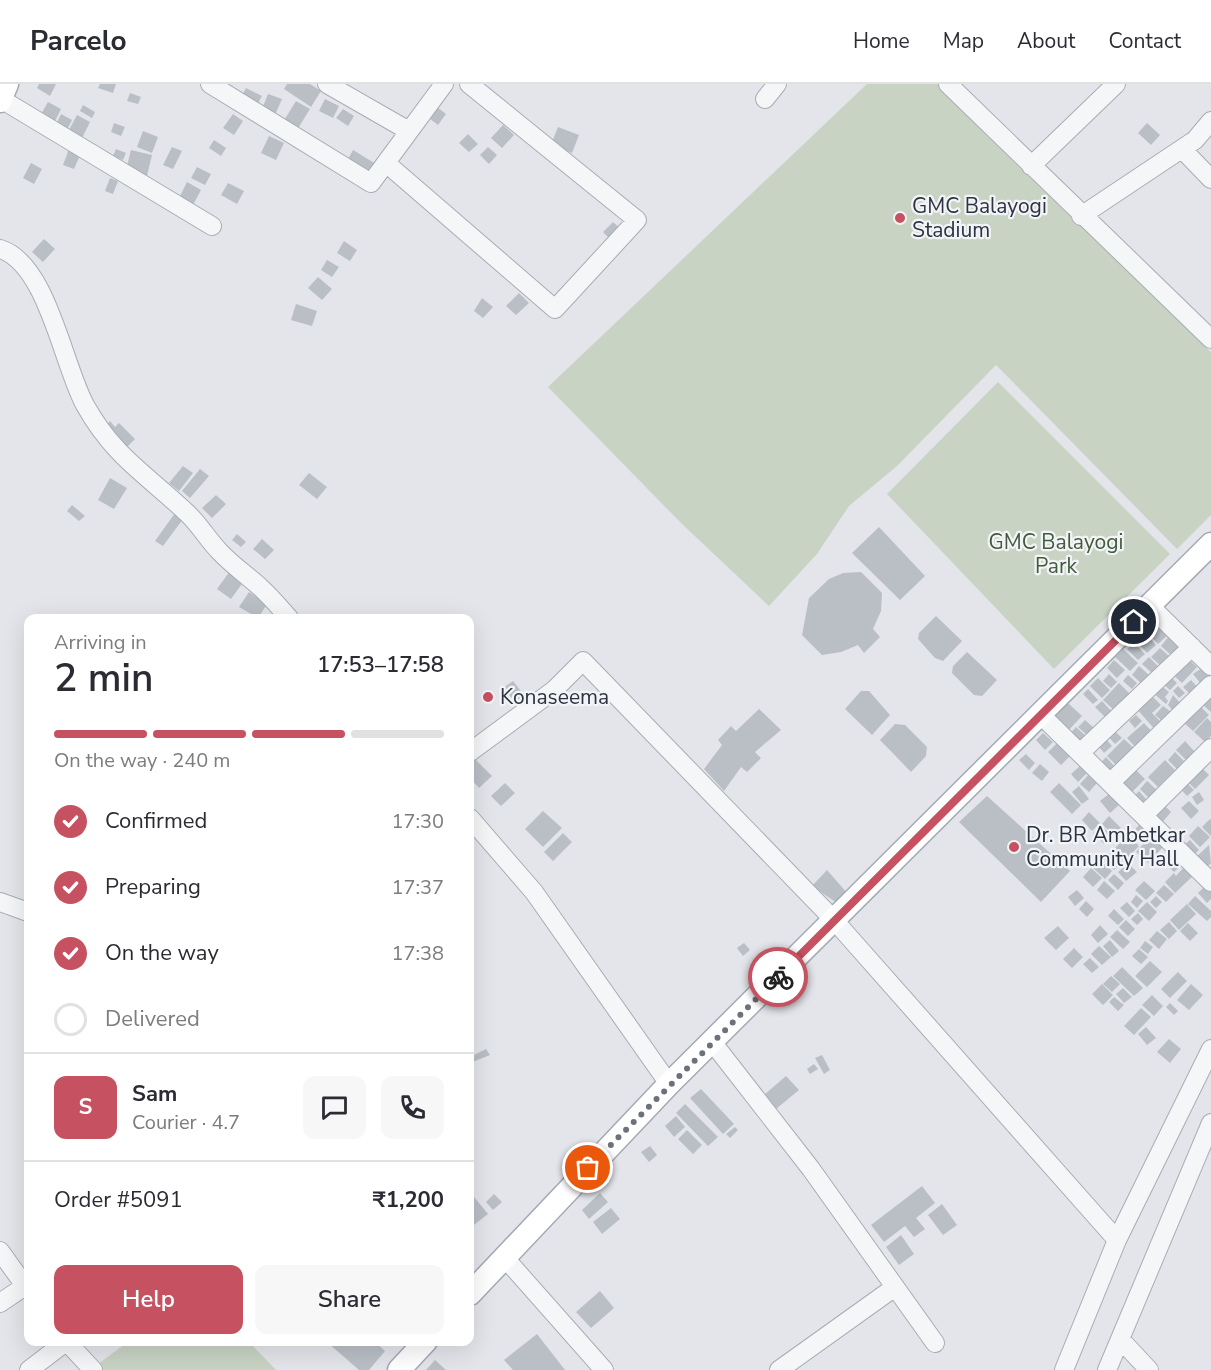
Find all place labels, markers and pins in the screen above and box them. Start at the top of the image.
place label: GMC Balayogi Stadium [912,192,1047,244]
marker: GMC Balayogi Stadium [893,211,907,225]
pin [1108,596,1159,647]
place label: Konaseema [500,683,609,711]
marker: Konaseema [481,690,495,704]
place label: Dr. BR Ambetkar Community Hall [1026,821,1186,873]
marker: Dr. BR Ambetkar Community Hall [1007,840,1021,854]
pin [562,1142,613,1193]

